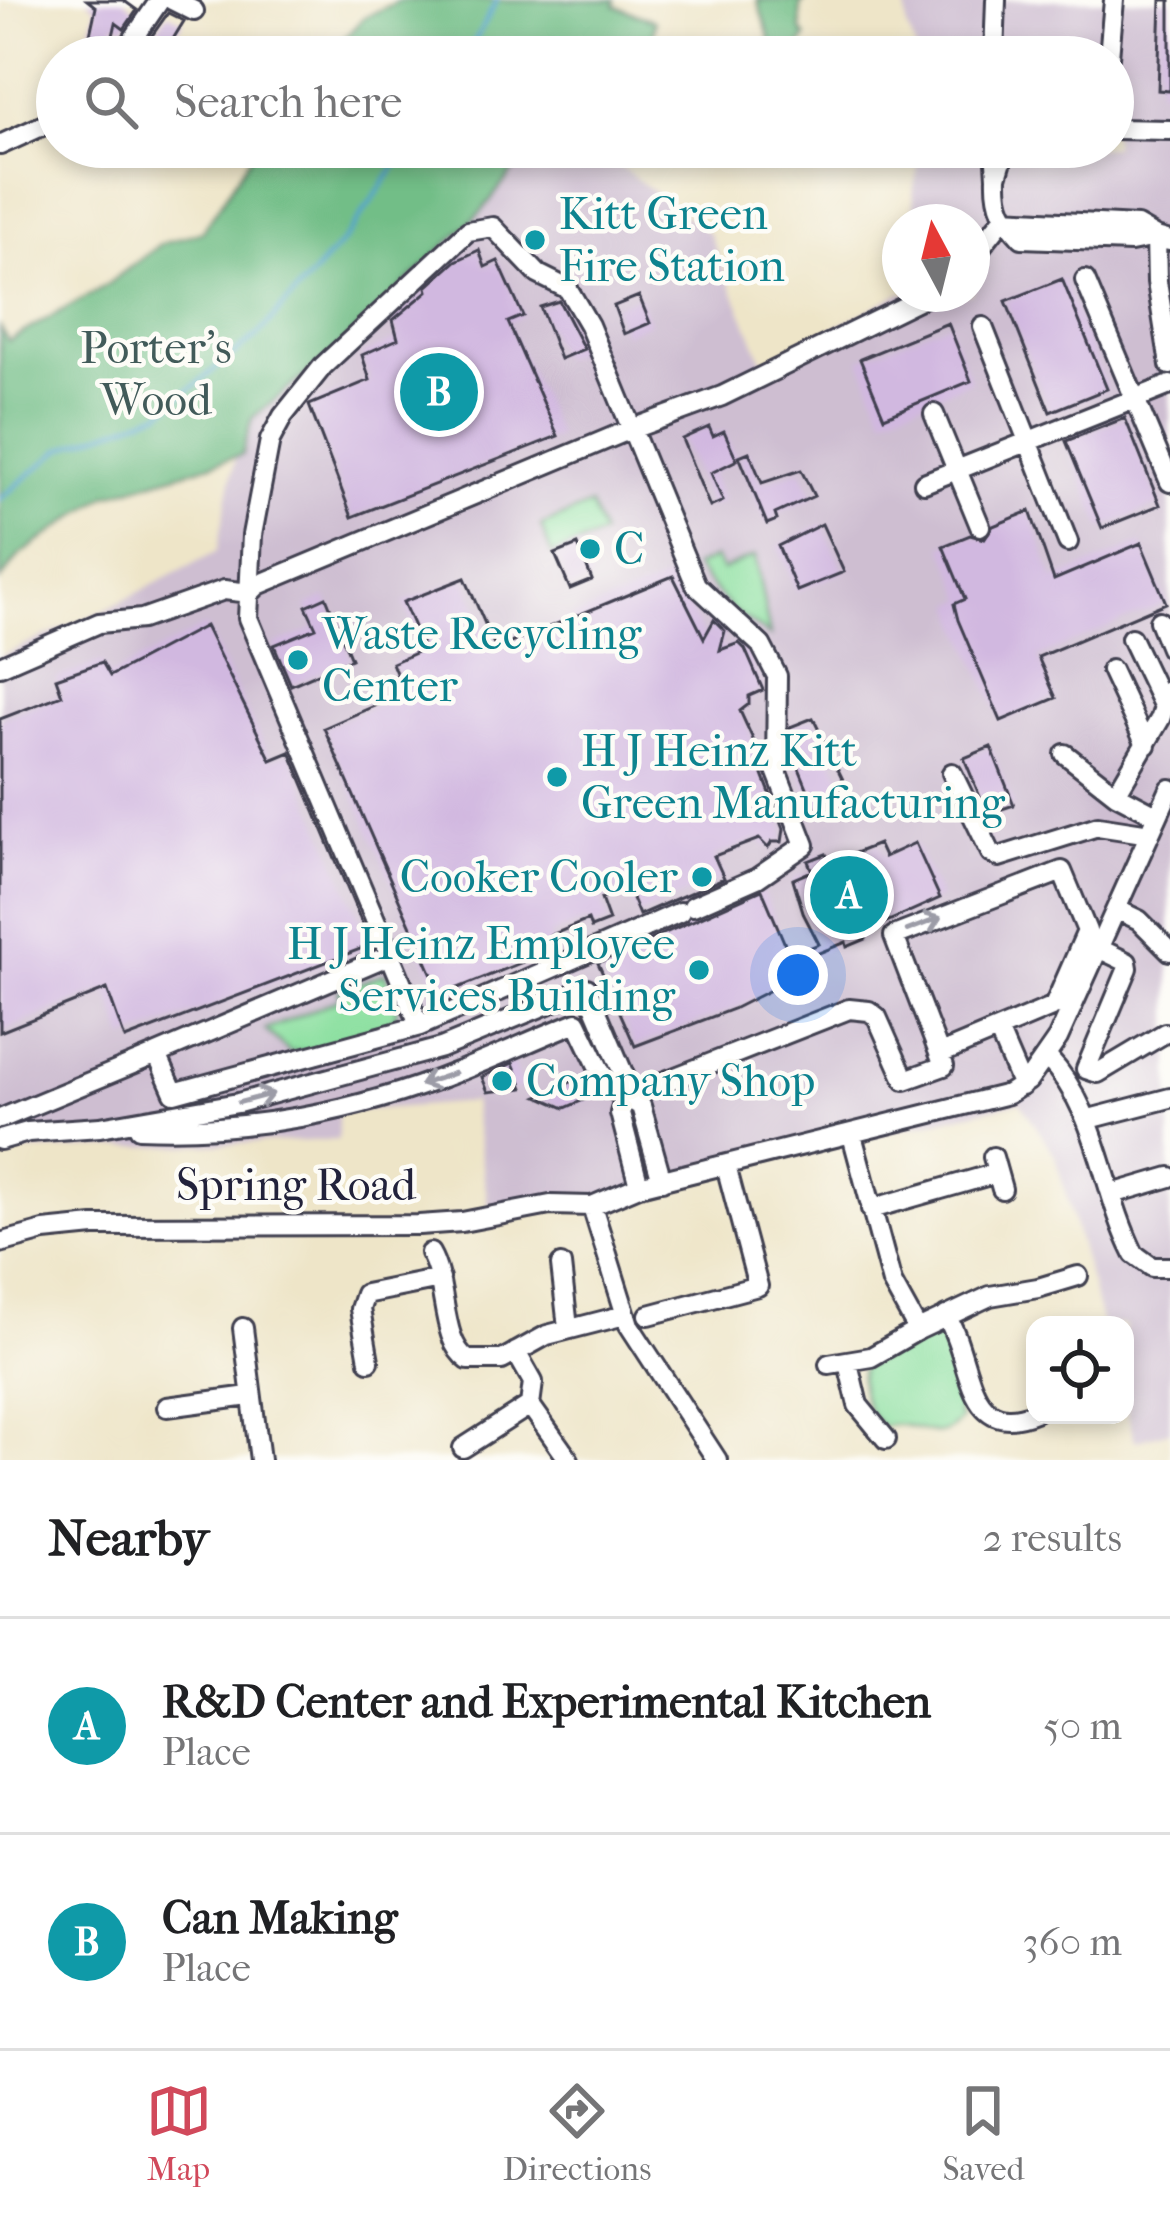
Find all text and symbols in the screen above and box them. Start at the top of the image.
search box [36,36,1134,168]
icon: search [78,69,144,135]
text: Search here [174,76,402,129]
place label: Kitt Green Fire Station [559,188,785,293]
north arrow [882,204,990,312]
marker: Kitt Green Fire Station [522,227,548,253]
park label: Porter's Wood [80,322,232,427]
pin: B [400,347,478,437]
place label: C [614,523,644,576]
marker: C [577,536,603,562]
place label: Waste Recycling Center [321,608,642,713]
marker: Waste Recycling Center [285,647,311,673]
place label: H J Heinz Kitt Green Manufacturing [581,725,1006,830]
marker: H J Heinz Kitt Green Manufacturing [544,764,570,790]
pin: A [810,850,888,940]
place label: Cooker Cooler [400,851,679,904]
marker: Cooker Cooler [689,864,715,890]
one-way arrow [905,912,942,934]
place label: H J Heinz Employee Services Building [287,918,676,1023]
your location [768,945,828,1005]
marker: H J Heinz Employee Services Building [686,957,712,983]
place label: Company Shop [526,1055,815,1108]
marker: Company Shop [489,1068,515,1094]
one-way arrow [419,1070,457,1092]
one-way arrow [236,1086,274,1108]
street label: Spring Road [176,1159,416,1212]
map controls [1026,1316,1134,1424]
button: locate [1026,1316,1134,1424]
text: Nearby [48,1508,209,1568]
text: 2 results [983,1515,1122,1561]
text: R&D Center and Experimental Kitchen [162,1676,931,1729]
text: A [74,1703,100,1749]
text: 50 m [1043,1703,1122,1749]
text: Place [162,1729,251,1775]
text: Can Making [162,1892,398,1945]
text: B [74,1919,100,1965]
text: 360 m [1023,1919,1122,1965]
text: Place [162,1945,251,1991]
tab: Map [146,2078,212,2189]
tab: Directions [503,2078,651,2189]
tab: Saved [943,2078,1024,2189]

